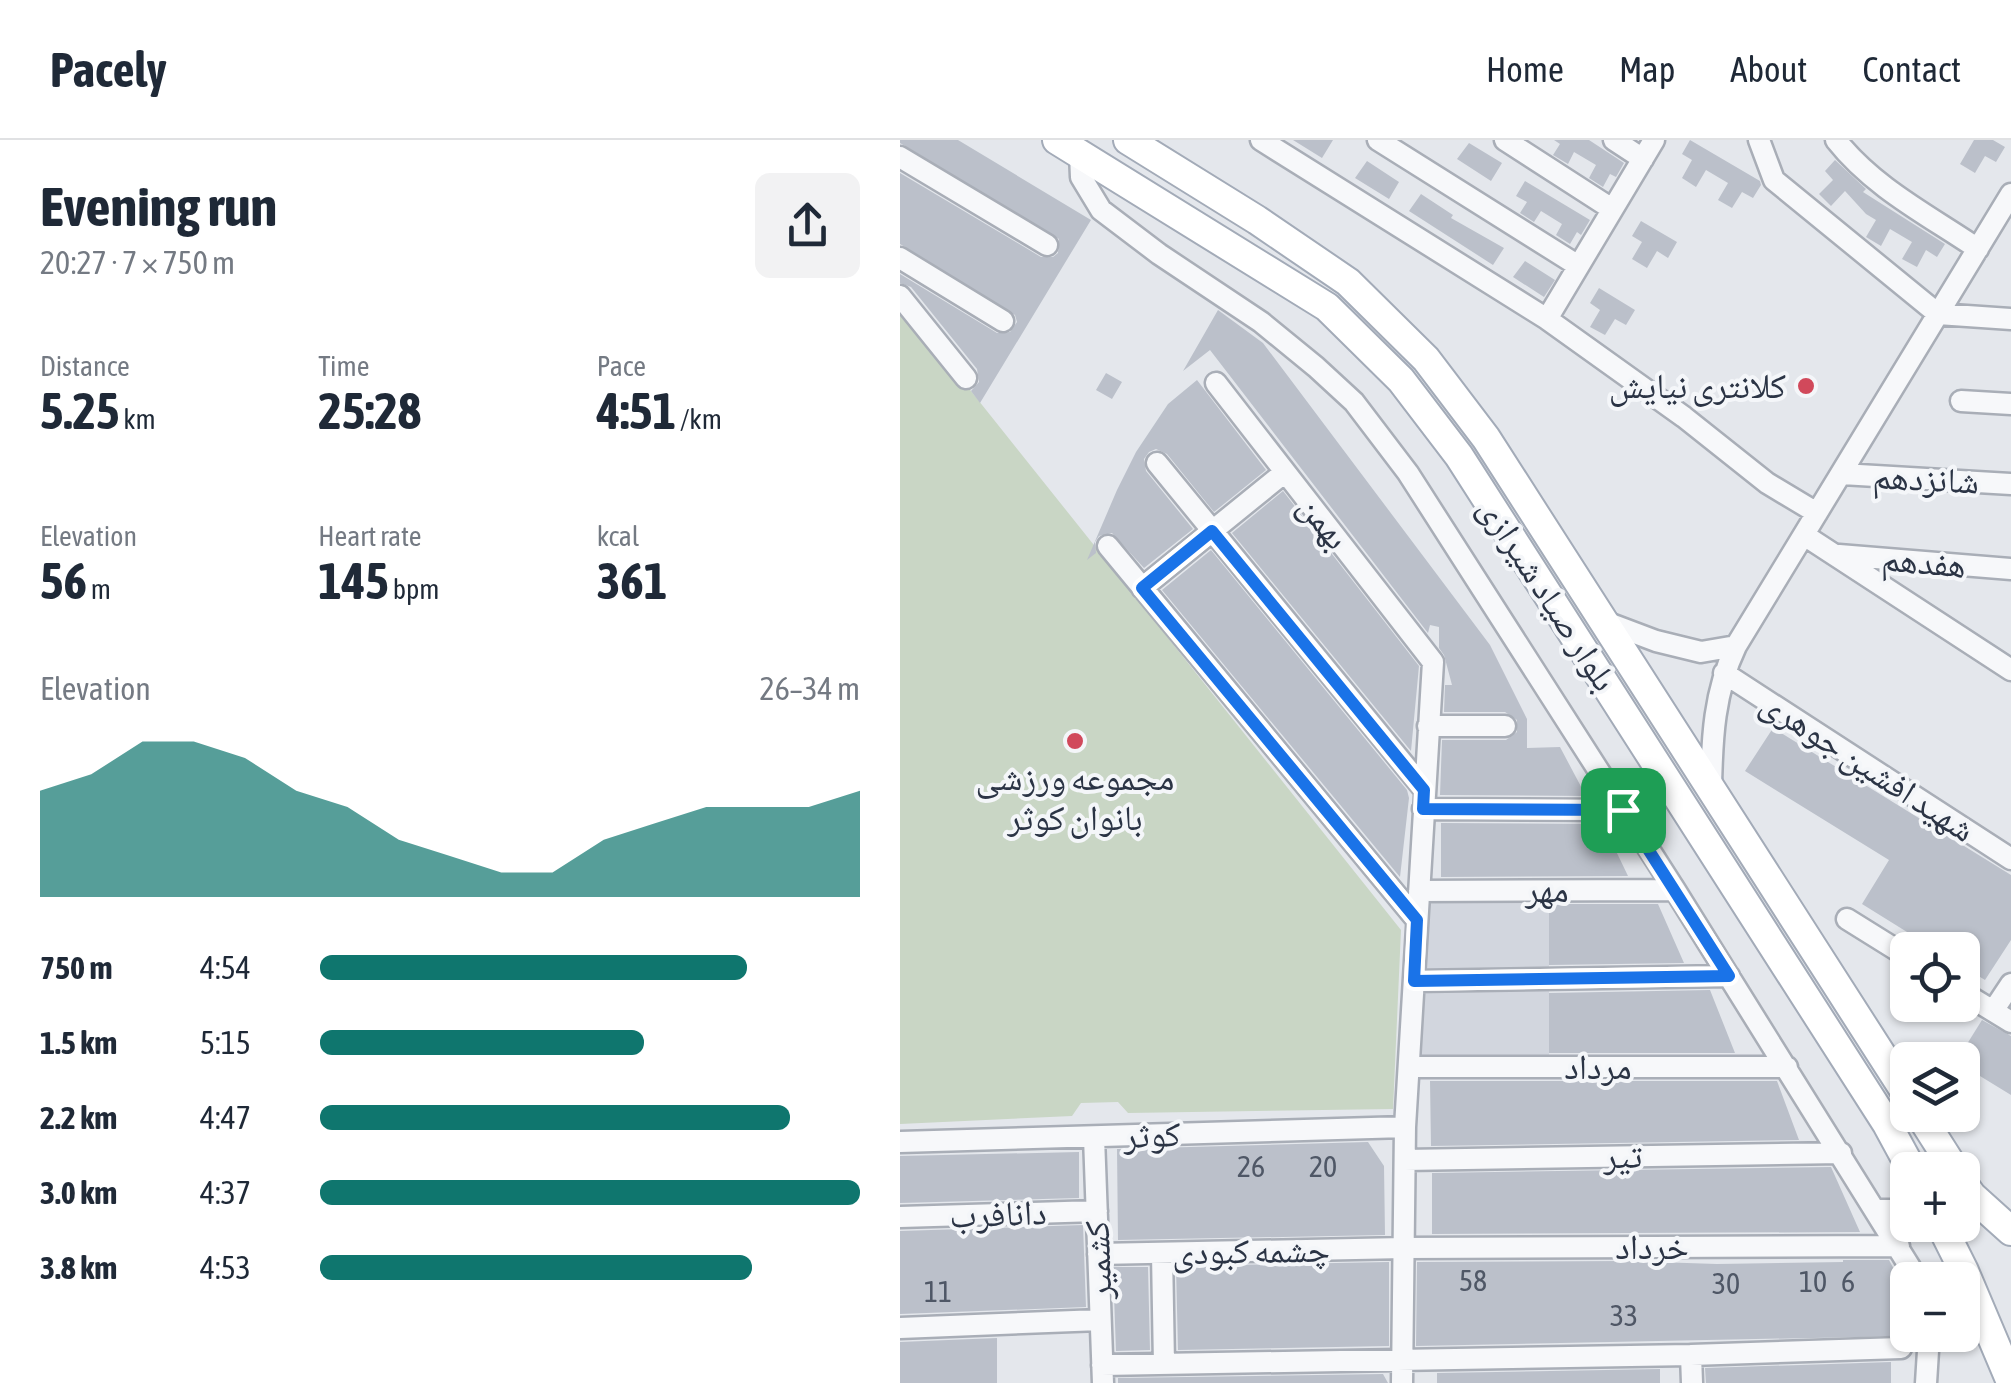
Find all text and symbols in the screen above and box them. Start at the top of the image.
text: Pacely [50,42,166,97]
text: Home [1486,49,1564,89]
text: Map [1619,49,1675,89]
text: About [1730,49,1807,89]
text: Contact [1862,49,1961,89]
button: share [755,173,860,278]
text: Evening run [40,175,277,238]
text: 20:27 · 7 × 750 m [40,244,235,281]
text: Distance [40,350,130,382]
text: Time [318,350,369,382]
text: Pace [597,350,646,382]
place label: کلانتری نیایش [1609,365,1786,407]
marker: کلانتری نیایش [1795,375,1817,397]
text: 5.25 [40,382,119,440]
text: 25:28 [318,382,421,440]
text: 4:51 [597,382,676,440]
text: km [119,403,156,435]
text: /km [676,403,722,435]
street label: شانزدهم [1872,455,1980,505]
street label: بهمن [1290,486,1358,558]
street label: بلوار صیاد شیرازی [1470,489,1626,699]
text: Elevation [40,520,137,552]
text: Heart rate [318,520,421,552]
text: kcal [597,520,639,552]
street label: هفدهم [1880,537,1968,589]
text: 56 [40,552,87,610]
text: 145 [318,552,389,610]
text: 361 [597,552,667,610]
text: m [87,573,111,605]
text: bpm [389,573,439,605]
text: Elevation [40,670,151,707]
text: 26–34 m [760,670,860,707]
street label: شهید افشین جوهری [1753,681,1983,851]
marker: مجموعه ورزشی بانوان کوثر [1064,730,1086,752]
place label: مجموعه ورزشی بانوان کوثر [976,757,1174,839]
pin [1581,768,1666,853]
icon: arrive [1596,783,1651,838]
street label: مهر [1524,869,1569,909]
map controls [1890,932,1980,1352]
button: locate [1890,932,1980,1022]
text: 750 m [40,949,113,986]
text: 4:54 [200,949,251,986]
text: 1.5 km [40,1024,117,1061]
text: 5:15 [200,1024,251,1061]
button: layers [1890,1042,1980,1132]
street label: مرداد [1564,1046,1632,1086]
text: 2.2 km [40,1099,117,1136]
text: 4:47 [200,1099,251,1136]
street label: کوثر [1122,1113,1181,1155]
street label: تیر [1602,1135,1643,1176]
house number: 26 [1237,1149,1265,1183]
house number: 20 [1309,1149,1337,1183]
button: + [1890,1152,1980,1242]
text: 3.0 km [40,1174,117,1211]
text: 4:37 [200,1174,251,1211]
street label: دانافرب [949,1191,1047,1236]
street label: کشمیر [1076,1220,1119,1301]
street label: خرداد [1615,1226,1689,1266]
street label: چشمه کبودی [1172,1229,1330,1273]
text: 3.8 km [40,1249,117,1286]
text: 4:53 [200,1249,251,1286]
button: − [1890,1262,1980,1352]
house number: 58 [1459,1263,1487,1297]
house number: 10 [1799,1264,1827,1298]
house number: 6 [1841,1264,1855,1298]
house number: 30 [1712,1266,1740,1300]
house number: 11 [924,1274,952,1308]
house number: 33 [1610,1298,1638,1332]

